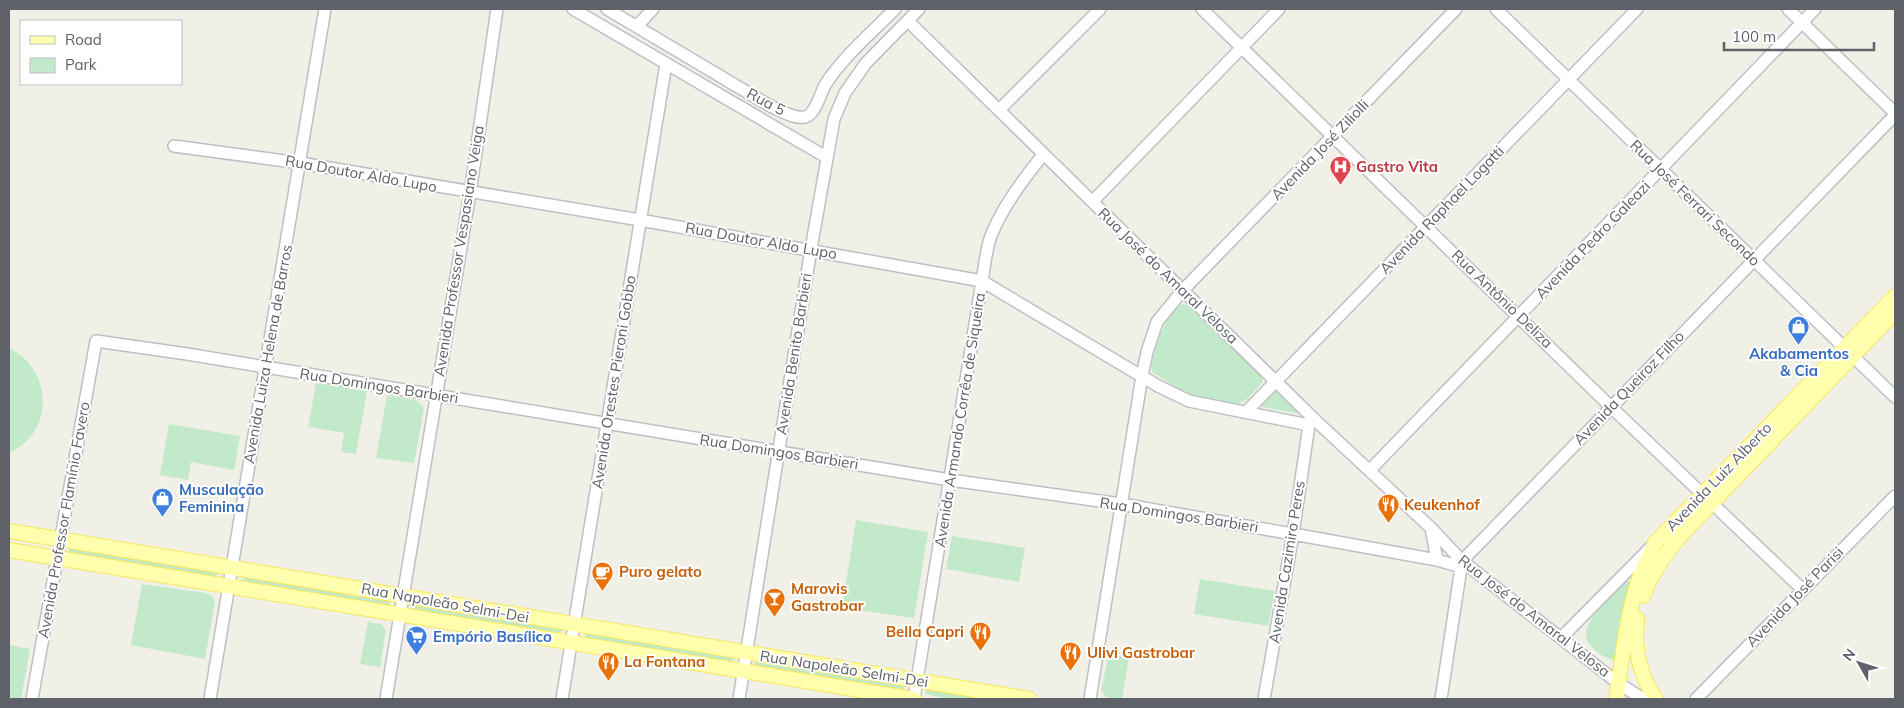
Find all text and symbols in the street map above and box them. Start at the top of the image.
legend [20,20,182,85]
scale bar [1724,20,1874,52]
text: 100 m [1732,27,1776,46]
text: Road [65,30,102,49]
text: Park [65,55,97,74]
street label: Rua 5 [744,84,789,120]
street label: Avenida José Ziliolli [1267,95,1373,204]
street label: Avenida Professor Vespasiano Veiga [429,124,488,378]
street label: Rua José Ferrari Secondo [1626,135,1764,270]
street label: Avenida Raphael Logatti [1375,141,1508,278]
street label: Rua Doutor Aldo Lupo [284,151,438,196]
hospital icon: Gastro Vita [1328,155,1352,186]
place label: Gastro Vita [1356,157,1438,176]
street label: Avenida Pedro Galeazi [1531,176,1654,303]
street label: Rua José do Amaral Velosa [1094,204,1243,348]
street label: Rua Doutor Aldo Lupo [684,218,838,263]
street label: Avenida Luiza Helena de Barros [239,243,296,465]
street label: Rua Antônio Deliza [1448,245,1557,352]
street label: Avenida Benito Barbieri [771,272,816,436]
street label: Avenida Orestes Pieroni Gobbo [587,274,640,490]
street label: Avenida Armando Corrêa de Siqueira [930,291,989,549]
shop icon: Akabamentos & Cia [1787,314,1811,345]
street label: Avenida Queiroz Filho [1569,327,1688,449]
place label: Akabamentos & Cia [1749,344,1849,380]
street label: Rua Domingos Barbieri [298,364,460,407]
street label: Avenida Professor Flamínio Favero [33,400,94,640]
street label: Avenida Luiz Alberto [1662,418,1776,535]
street label: Rua Domingos Barbieri [698,430,860,473]
street label: Avenida Cazimiro Peres [1264,479,1309,645]
place label: Musculação Feminina [179,480,264,516]
shop icon: Musculação Feminina [151,487,175,518]
street label: Rua Domingos Barbieri [1098,493,1260,536]
restaurant icon: Keukenhof [1376,493,1400,524]
place label: Keukenhof [1404,495,1480,514]
street label: Avenida José Parisi [1742,542,1847,651]
street label: Rua José do Amaral Velosa [1454,550,1614,681]
cafe icon: Puro gelato [591,560,615,591]
place label: Puro gelato [619,562,702,581]
street label: Rua Napoleão Selmi-Dei [360,578,530,627]
place label: Marovis Gastrobar [791,579,864,615]
bar icon: Marovis Gastrobar [763,586,787,617]
restaurant icon: Bella Capri [968,620,992,651]
place label: Bella Capri [886,622,964,641]
supermarket icon: Empório Basílico [405,625,429,656]
place label: Empório Basílico [433,627,552,646]
north arrow [1834,638,1884,688]
restaurant icon: Ulivi Gastrobar [1059,641,1083,672]
place label: Ulivi Gastrobar [1087,643,1195,662]
text: N [1839,645,1859,665]
street label: Rua Napoleão Selmi-Dei [759,646,930,691]
restaurant icon: La Fontana [596,650,620,681]
place label: La Fontana [624,652,705,671]

